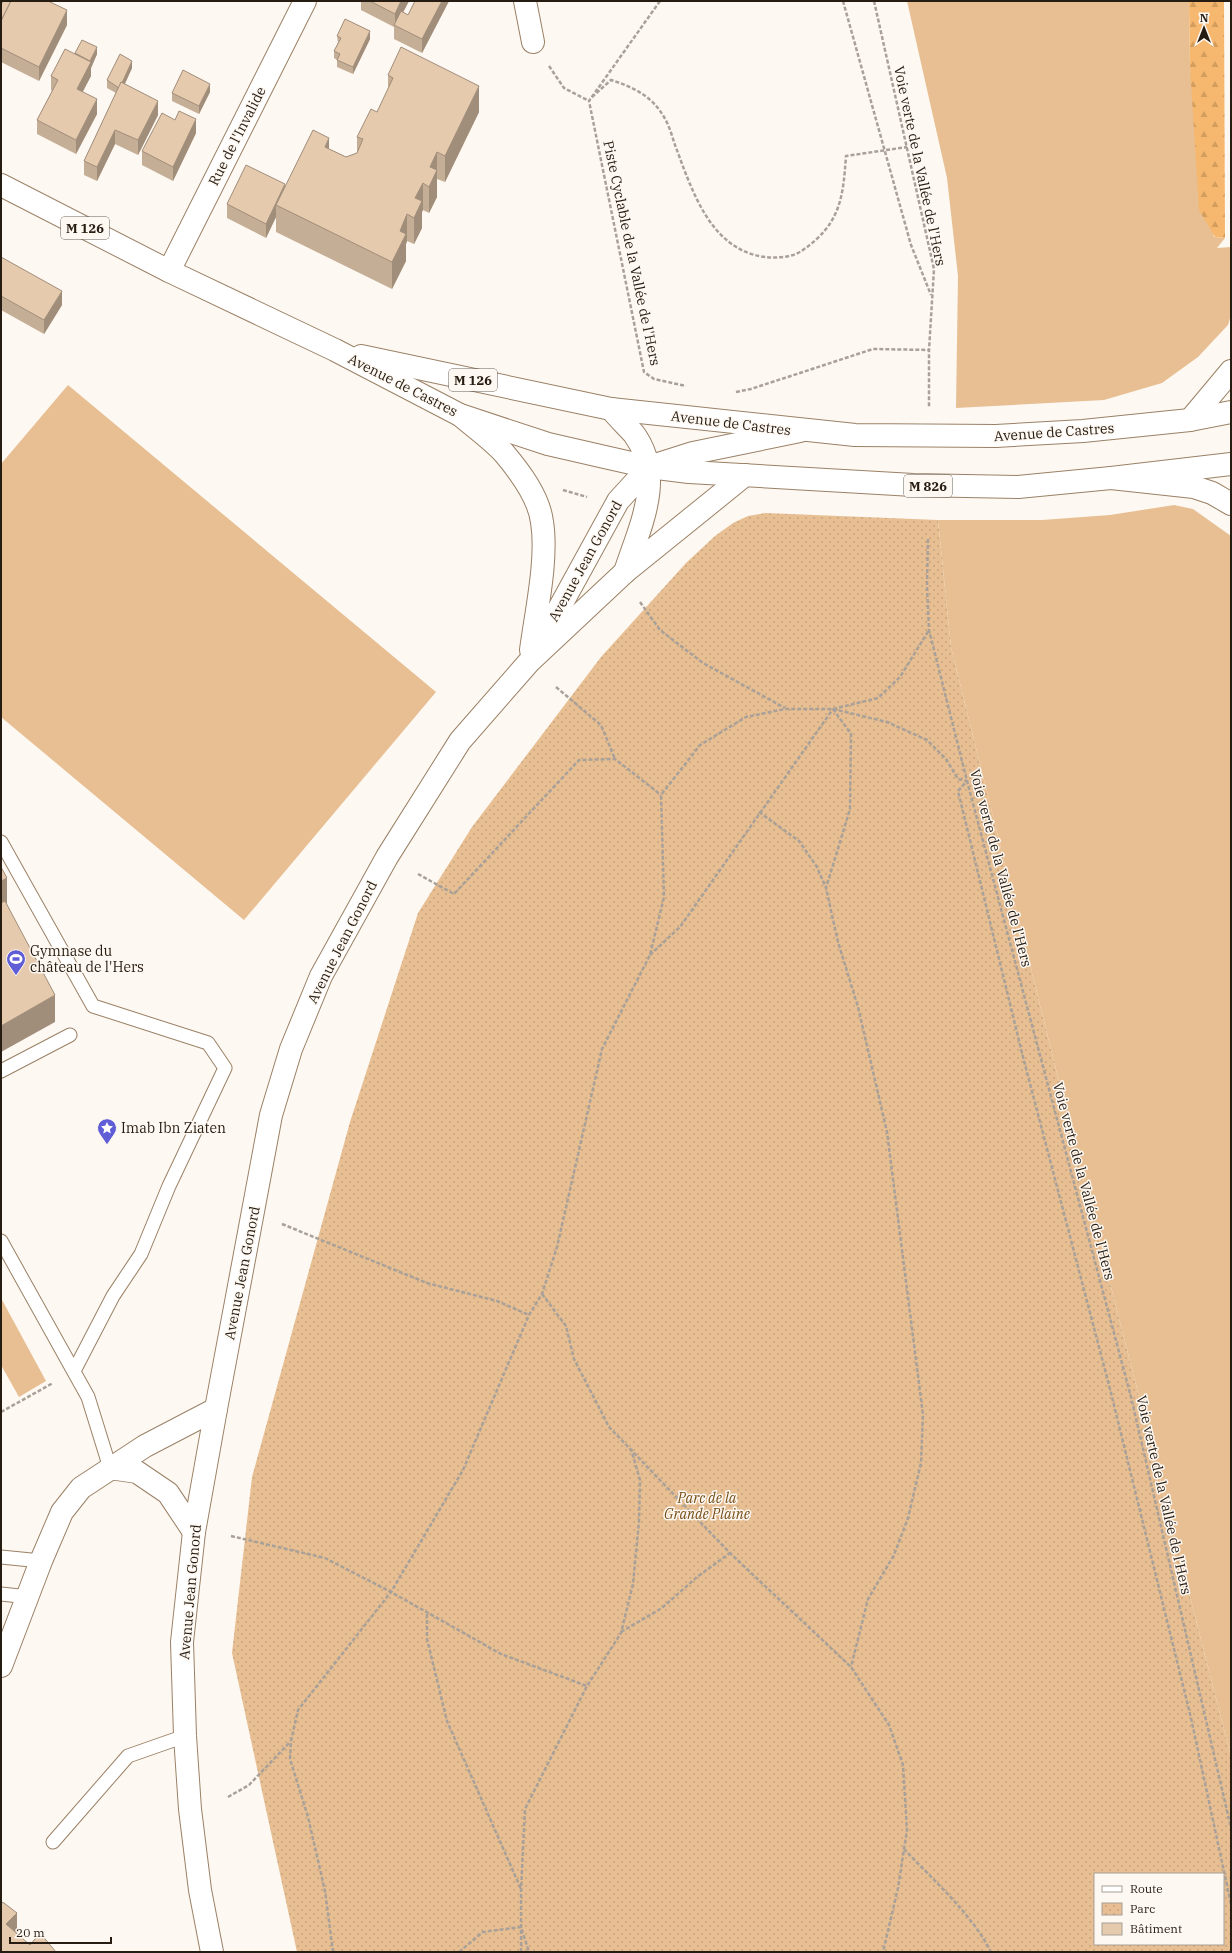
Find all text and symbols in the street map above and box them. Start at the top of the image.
north arrow [1184,8,1224,48]
text: N [1200,11,1209,25]
street label: Voie verte de la Vallée de l'Hers [890,64,950,268]
street label: Rue de l'Invalide [204,83,270,189]
street label: Piste Cyclable de la Vallée de l'Hers [599,139,665,367]
road number: M 126 [61,217,109,239]
street label: Avenue de Castres [345,350,461,420]
road number: M 126 [449,369,497,391]
street label: Avenue de Castres [670,407,792,439]
street label: Avenue de Castres [993,419,1115,445]
road number: M 826 [904,475,952,497]
street label: Avenue Jean Gonord [544,497,626,625]
street label: Voie verte de la Vallée de l'Hers [966,767,1036,969]
street label: Avenue Jean Gonord [303,877,381,1007]
place label: Gymnase du château de l'Hers [30,942,144,976]
sports icon: Gymnase du château de l'Hers [5,948,27,976]
street label: Voie verte de la Vallée de l'Hers [1049,1080,1119,1282]
place icon: Imab Ibn Ziaten [96,1117,118,1145]
place label: Imab Ibn Ziaten [121,1119,226,1137]
street label: Avenue Jean Gonord [220,1204,264,1341]
street label: Voie verte de la Vallée de l'Hers [1132,1394,1196,1597]
park label: Parc de la Grande Plaine [664,1489,751,1523]
street label: Avenue Jean Gonord [175,1523,205,1660]
legend [1094,1873,1224,1945]
text: Route [1130,1881,1163,1896]
text: Parc [1130,1901,1155,1916]
scale bar [10,1919,111,1945]
text: Bâtiment [1130,1921,1182,1936]
text: 20 m [16,1925,45,1940]

